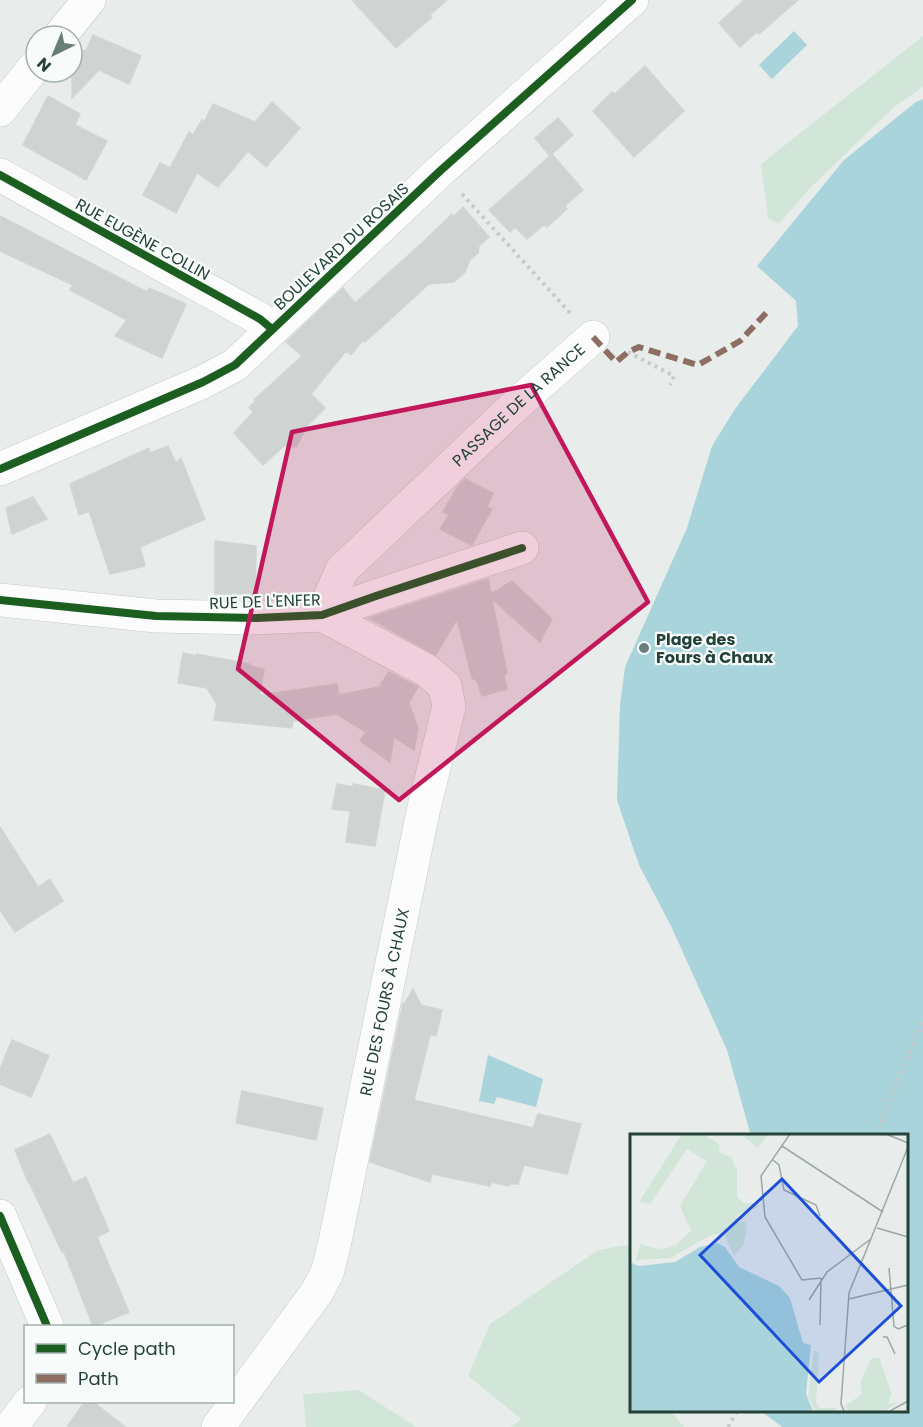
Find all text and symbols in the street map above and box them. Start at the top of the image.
north arrow [24,24,84,84]
text: N [32,52,56,77]
street label: BOULEVARD DU ROSAIS [269,177,414,315]
street label: RUE EUGÈNE COLLIN [71,193,214,286]
street label: PASSAGE DE LA RANCE [447,338,590,472]
street label: RUE DE L'ENFER [209,588,321,615]
place label: Plage des Fours à Chaux [656,628,774,669]
marker: Plage des Fours à Chaux [637,641,651,655]
street label: RUE DES FOURS À CHAUX [354,906,415,1098]
inset map [630,1134,908,1412]
legend [24,1325,234,1403]
text: Cycle path [78,1336,176,1361]
text: Path [78,1366,119,1391]

